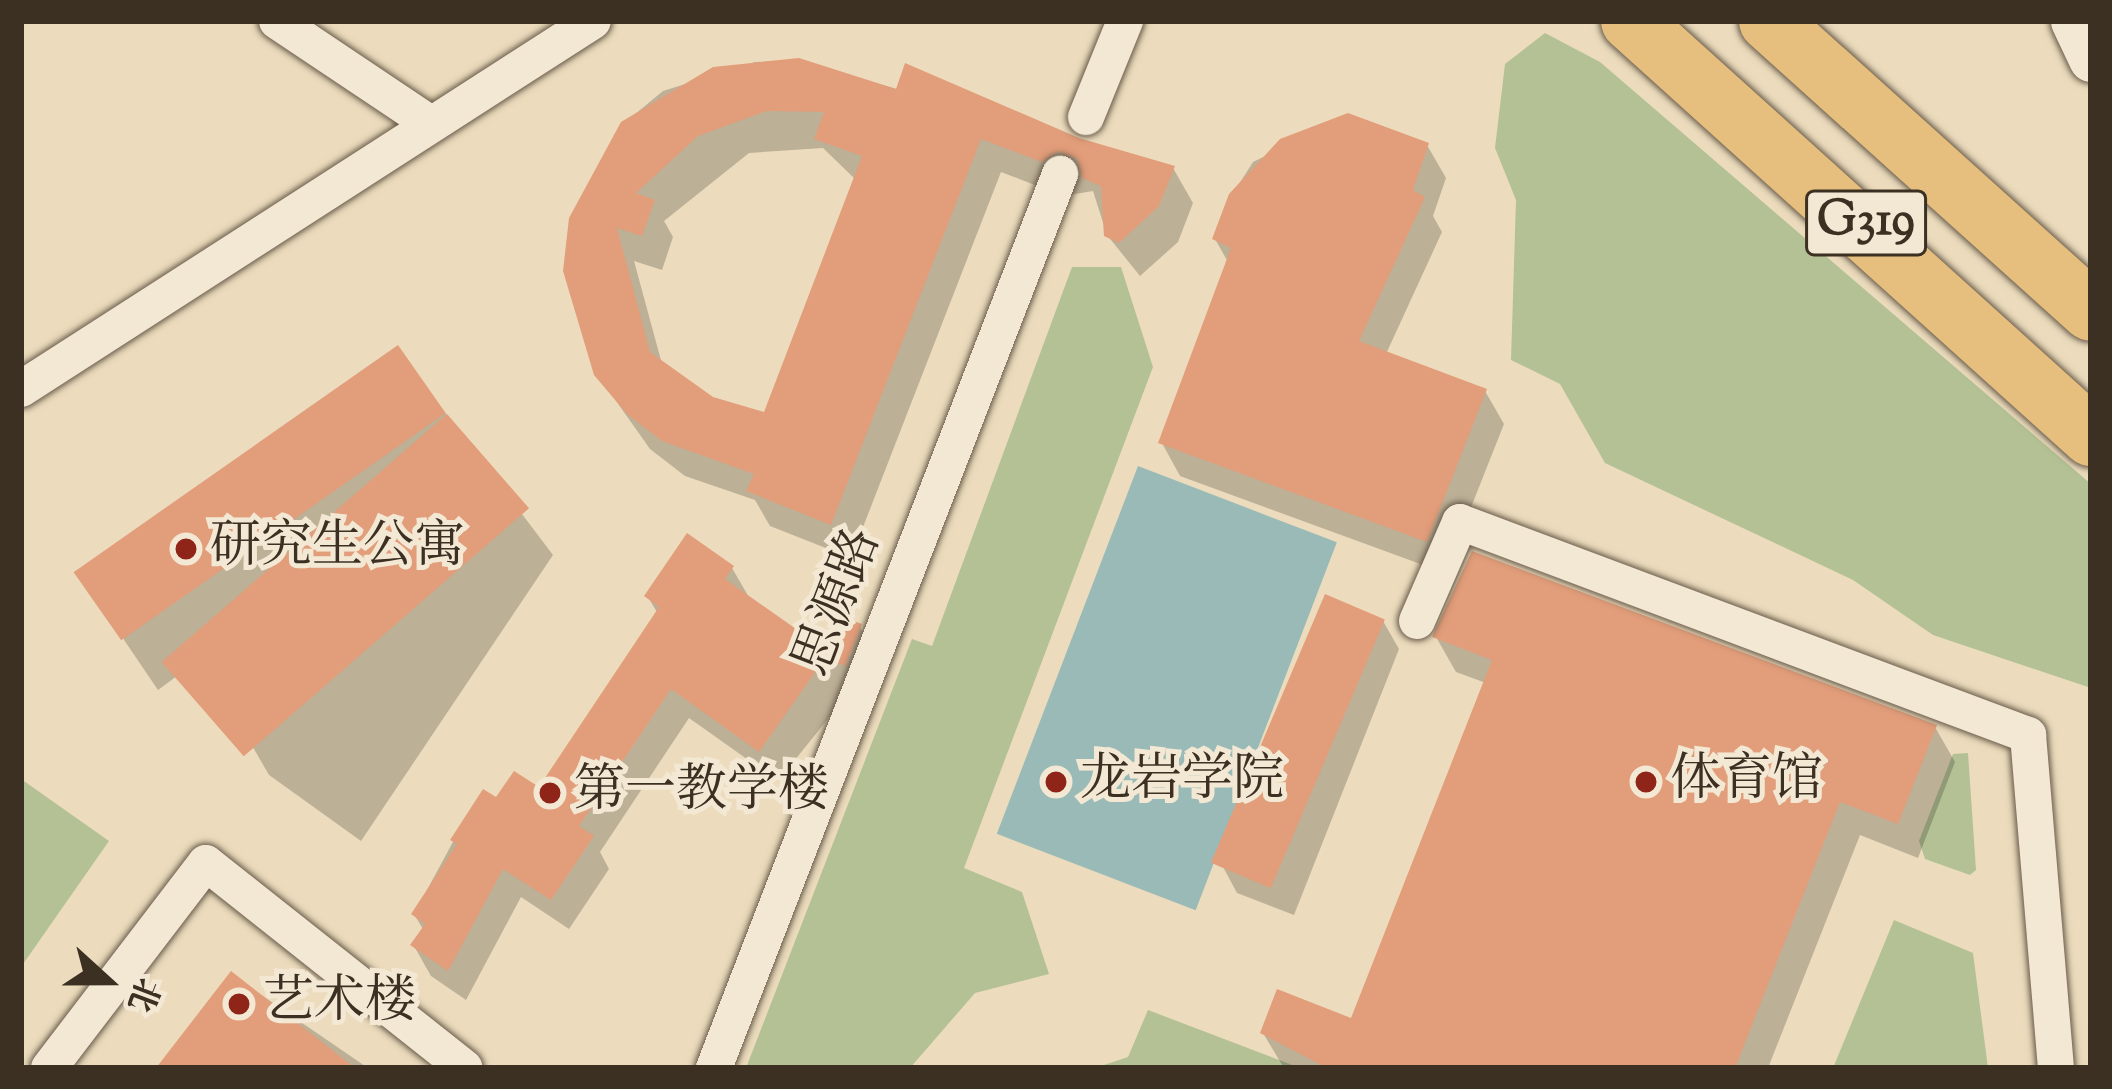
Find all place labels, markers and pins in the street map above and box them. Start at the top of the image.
place label: 研究生公寓 [210,518,465,580]
marker: 研究生公寓 [173,536,199,562]
place label: 龙岩学院 [1080,751,1284,813]
place label: 体育馆 [1670,751,1823,813]
place label: 第一教学楼 [574,762,829,824]
marker: 龙岩学院 [1043,769,1069,795]
marker: 体育馆 [1633,769,1659,795]
marker: 第一教学楼 [537,780,563,806]
place label: 艺术楼 [263,973,416,1035]
marker: 艺术楼 [226,991,252,1017]

